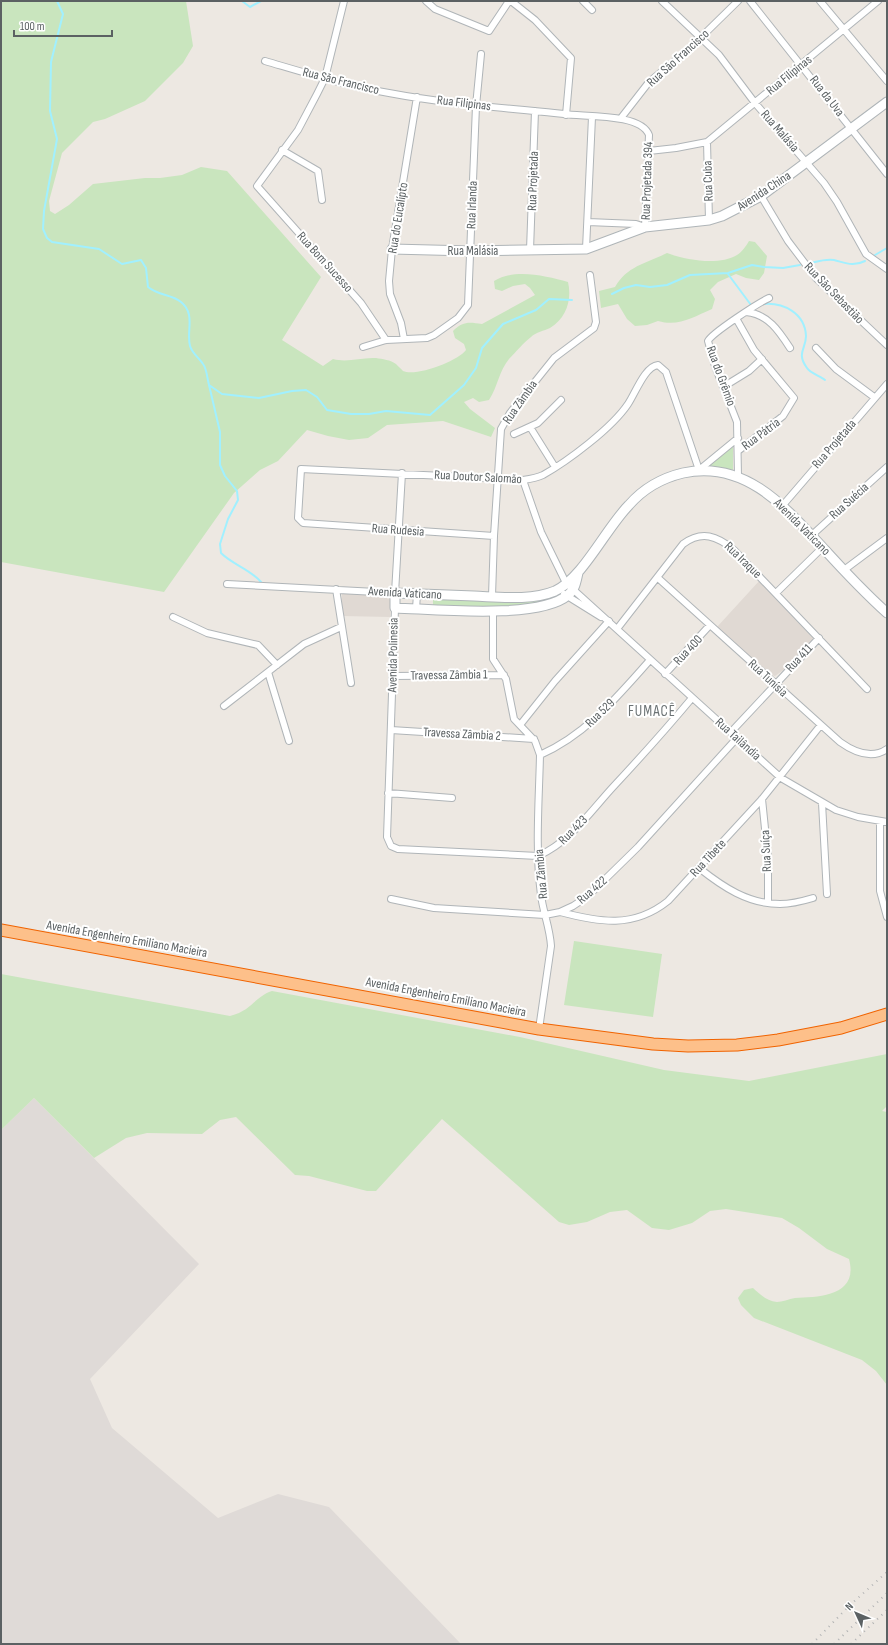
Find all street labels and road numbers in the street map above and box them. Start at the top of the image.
street label: Rua São Francisco [644,26,712,90]
street label: Rua Filipinas [763,52,815,98]
street label: Rua São Francisco [301,64,381,98]
street label: Rua da Uva [806,72,848,120]
street label: Rua Filipinas [436,92,492,114]
street label: Rua Malásia [757,107,803,155]
street label: Rua Projetada 394 [638,141,656,220]
street label: Rua Projetada [524,151,542,211]
street label: Rua Cuba [699,160,717,202]
street label: Avenida China [733,168,794,215]
street label: Rua do Eucalípto [384,181,412,255]
street label: Rua Irlanda [463,181,481,229]
street label: Rua Bom Sucesso [294,228,356,296]
street label: Rua Malásia [448,243,498,259]
street label: Rua São Sebastião [801,259,867,327]
street label: Rua do Grêmio [703,344,739,408]
street label: Rua Zâmbia [499,377,541,427]
street label: Rua Pátria [739,414,783,454]
street label: Rua Projetada [808,416,860,472]
street label: Rua Doutor Salomão [434,467,522,487]
street label: Rua Suécia [826,479,872,523]
street label: Avenida Vaticano [770,495,834,559]
street label: Rua Rudesia [371,520,425,540]
street label: Rua Iraque [721,538,765,582]
street label: Avenida Vaticano [367,583,442,603]
street label: Avenida Polinesia [384,617,402,694]
street label: Rua 400 [670,631,706,668]
street label: Rua 411 [782,640,816,676]
street label: Rua Tunísia [745,656,791,700]
street label: Travessa Zâmbia 1 [410,666,488,684]
street label: Rua 529 [582,695,618,731]
street label: Rua Tailândia [712,714,764,764]
street label: Travessa Zâmbia 2 [423,724,501,744]
street label: Rua 423 [555,812,591,848]
street label: Rua Suíça [757,830,775,872]
street label: Rua Tibete [687,836,729,880]
street label: Rua Zâmbia [531,848,551,900]
street label: Rua 422 [574,873,610,907]
street label: Avenida Engenheiro Emiliano Macieira [44,917,209,961]
street label: Avenida Engenheiro Emiliano Macieira [364,973,527,1020]

